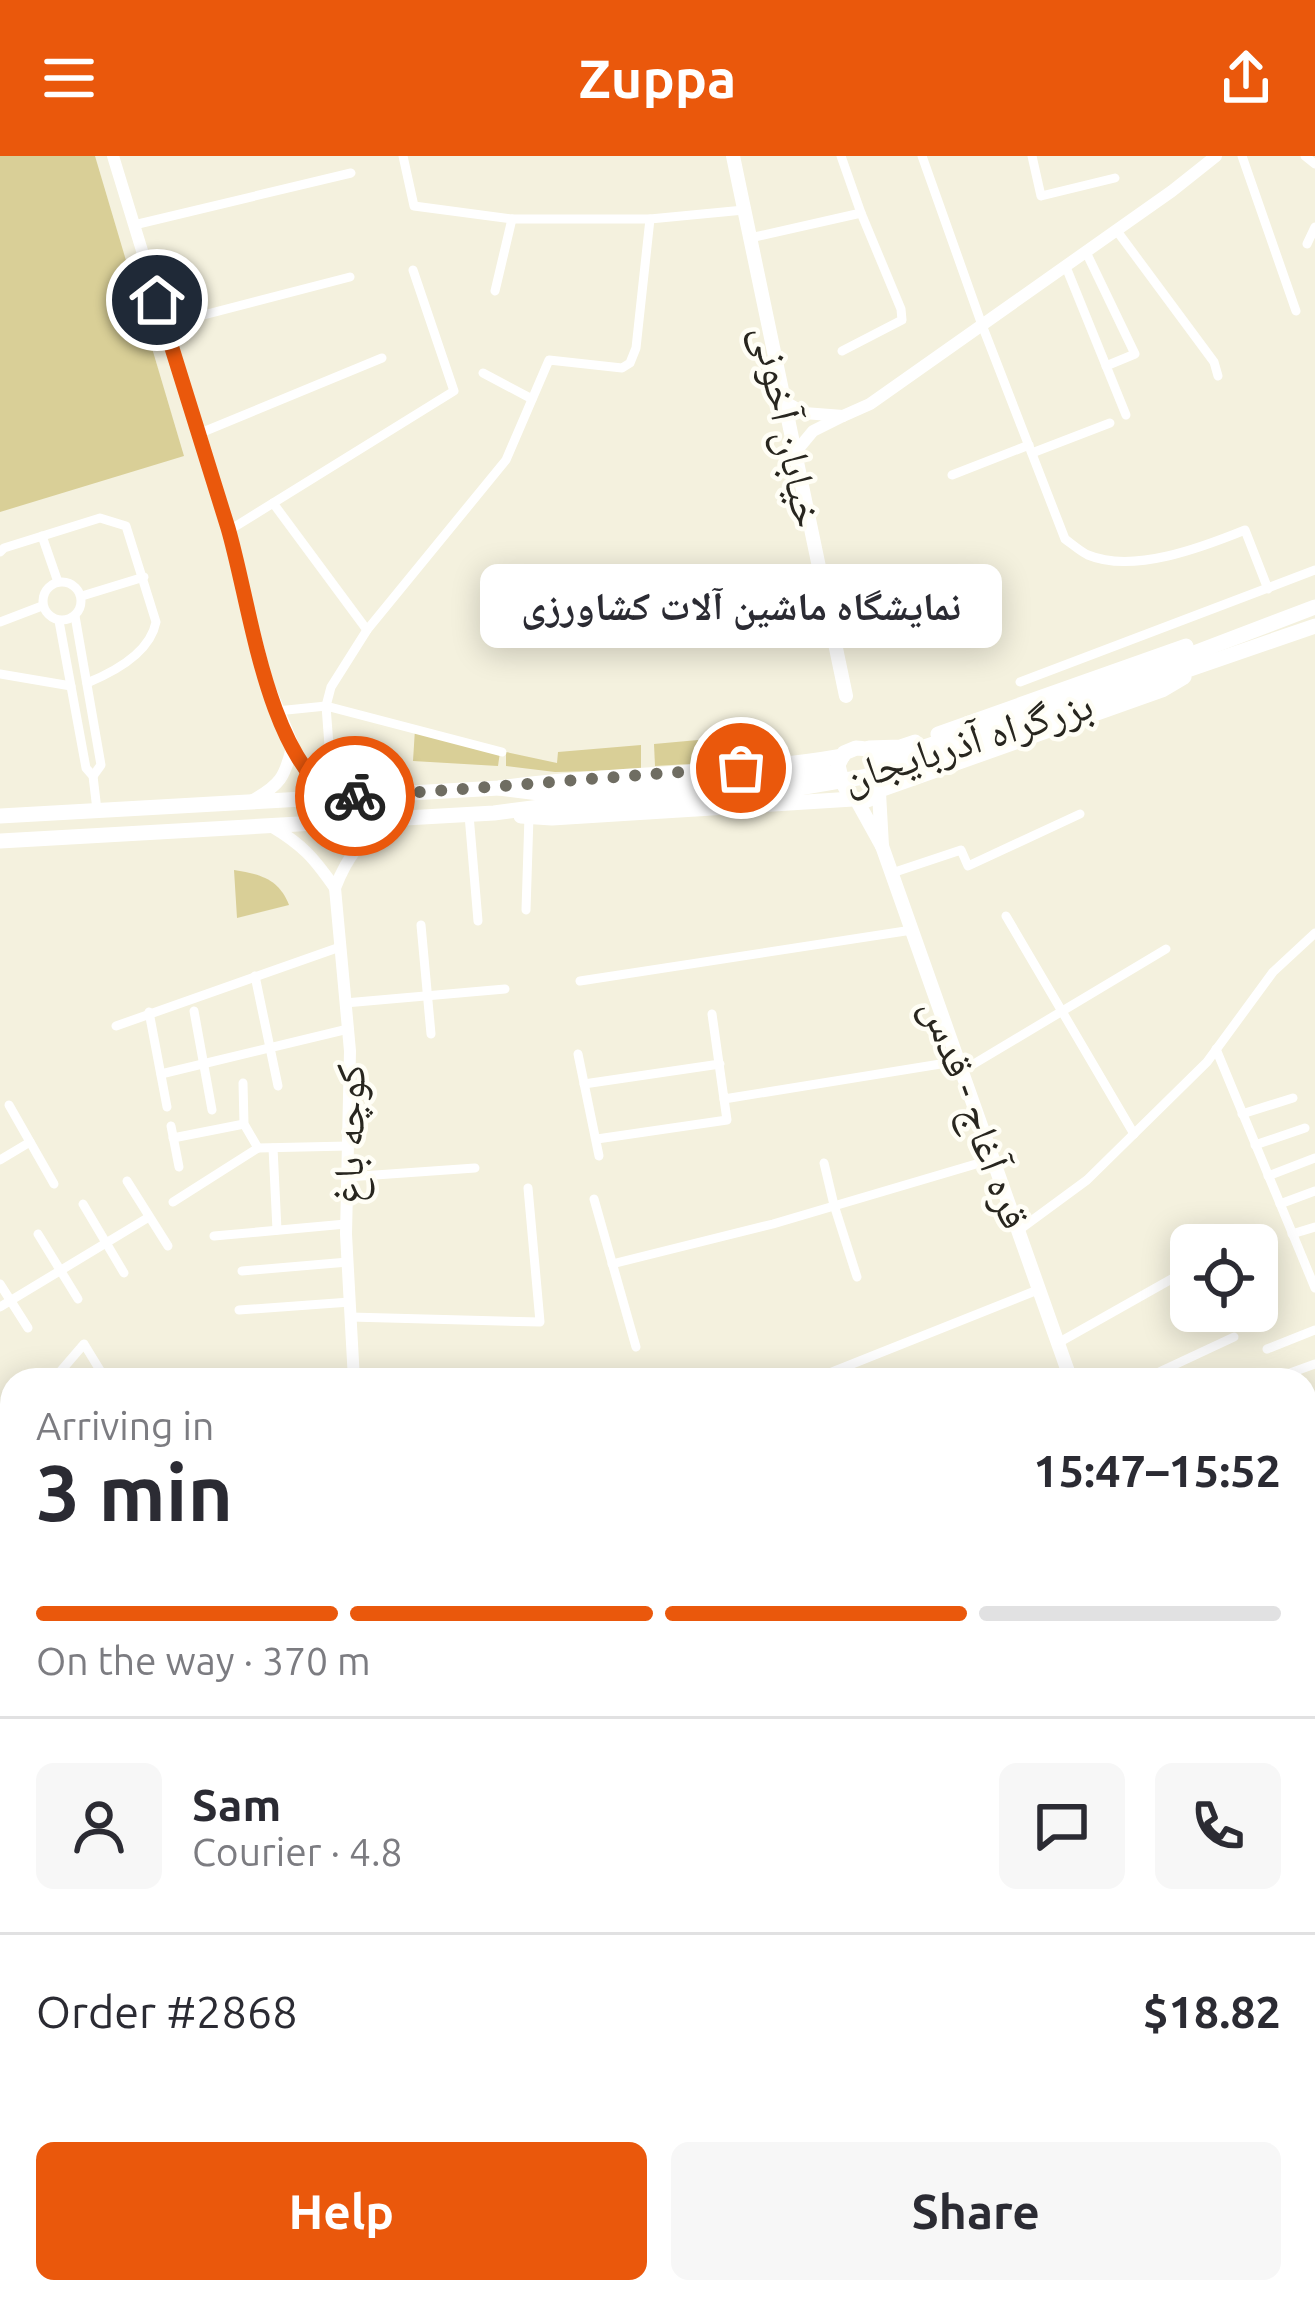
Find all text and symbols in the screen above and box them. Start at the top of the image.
icon: menu [36,45,102,111]
icon: share [1213,45,1279,111]
text: Zuppa [579,48,736,108]
pin [106,249,208,351]
icon: home [124,267,190,333]
street label: خیابان آخونی [742,321,833,532]
callout: نمایشگاه ماشین آلات کشاورزی [480,564,1002,648]
text: نمایشگاه ماشین آلات کشاورزی [521,584,961,627]
street label: بزرگراه آذربایجان [836,680,1099,803]
pin [690,717,792,819]
icon: bag [708,735,774,801]
courier [295,736,415,856]
icon: bike [322,763,388,829]
street label: قره آغاج - قدس [910,992,1040,1236]
street label: کوچه باغ [323,1064,377,1204]
map controls [1170,1224,1278,1332]
button: locate [1170,1224,1278,1332]
text: Arriving in [36,1404,214,1447]
text: 15:47–15:52 [1033,1445,1281,1496]
text: 3 min [36,1448,233,1536]
text: On the way · 370 m [36,1639,371,1682]
button: person [36,1763,162,1889]
button: chat [999,1763,1125,1889]
button: phone [1155,1763,1281,1889]
text: Sam [192,1779,281,1830]
text: Courier · 4.8 [192,1830,403,1873]
text: Order #2868 [36,1986,298,2037]
text: $18.82 [1143,1986,1281,2037]
button: Help [36,2142,647,2280]
button: Share [671,2142,1281,2280]

